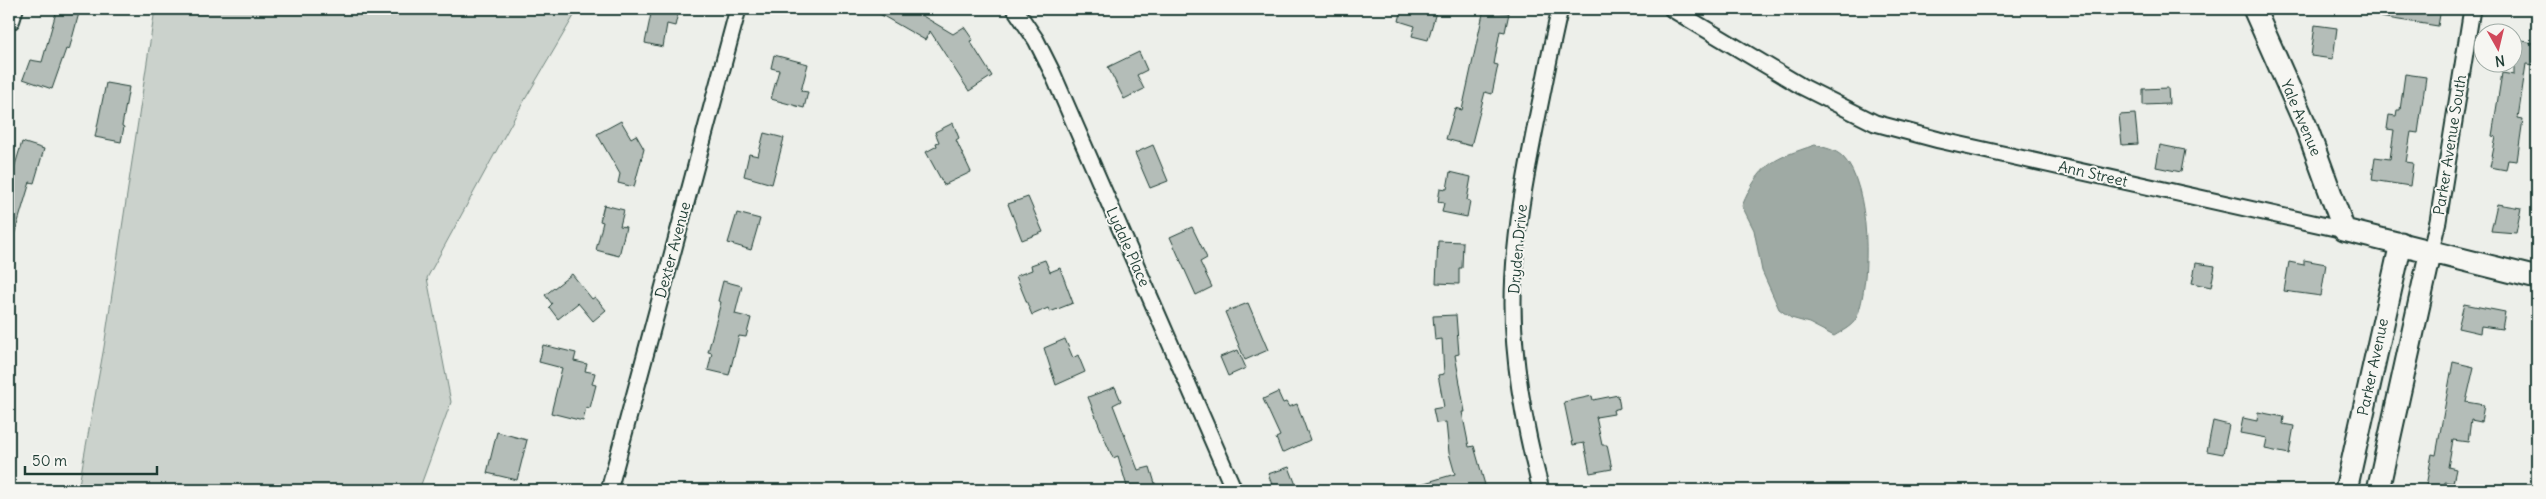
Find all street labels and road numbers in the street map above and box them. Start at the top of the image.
street label: Parker Avenue South [2429,73,2470,216]
street label: Yale Avenue [2277,77,2326,159]
street label: Ann Street [2057,156,2130,191]
street label: Dexter Avenue [651,200,695,300]
street label: Dryden Drive [1504,203,1531,295]
street label: Lydale Place [1102,204,1154,290]
street label: Parker Avenue [2353,317,2392,417]

